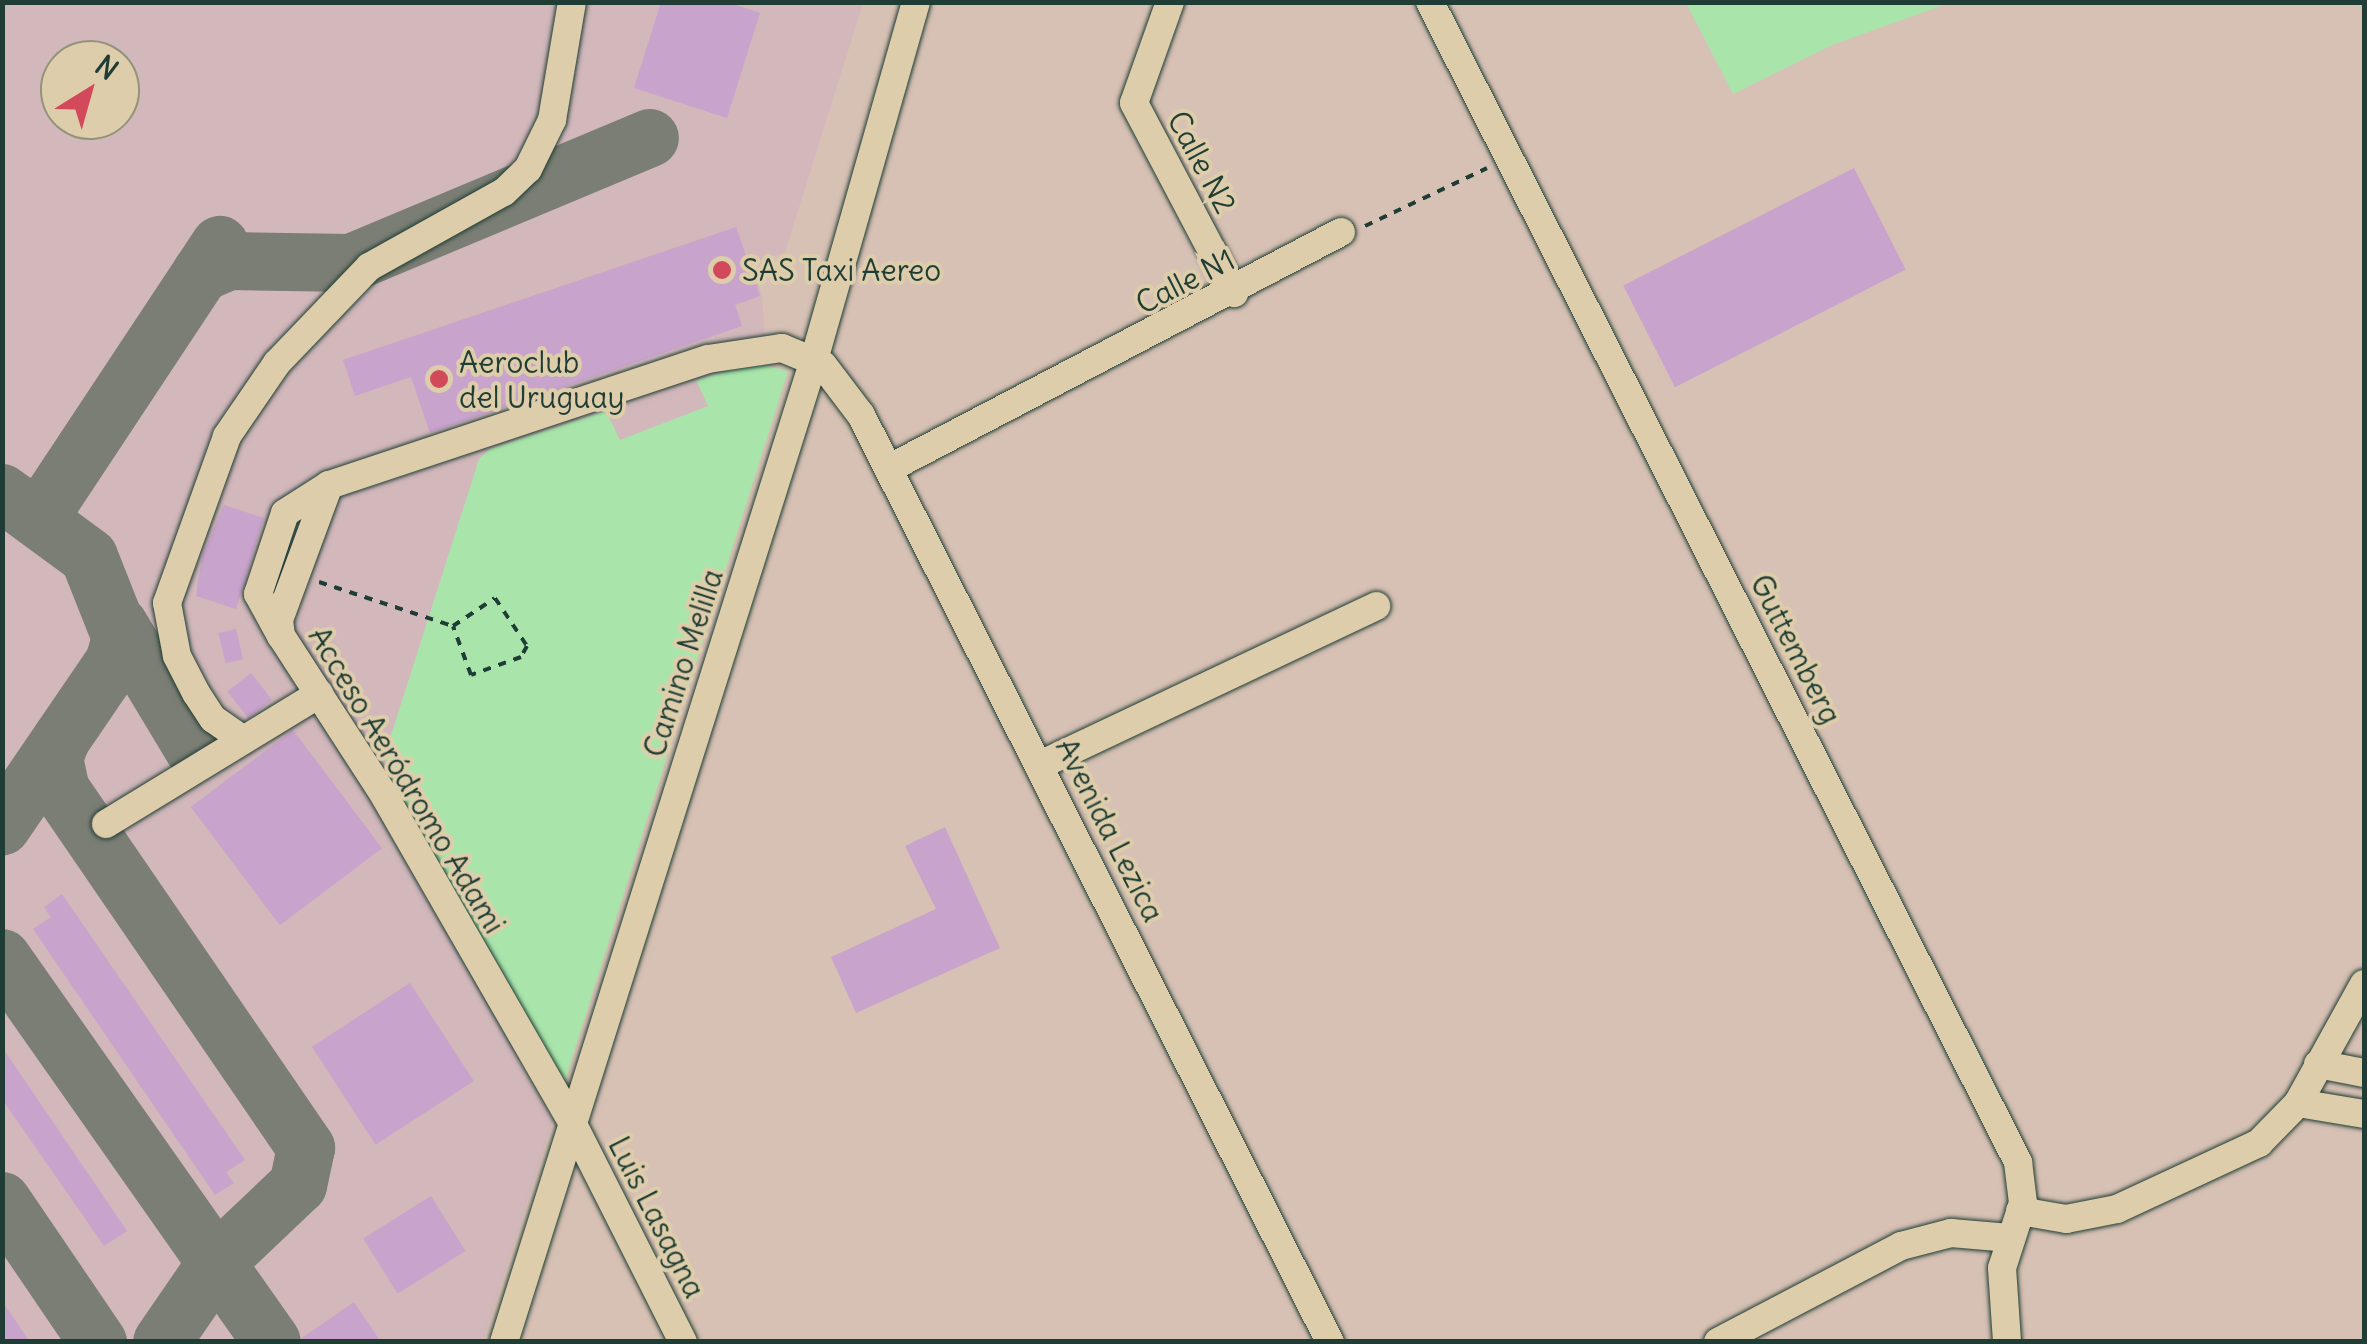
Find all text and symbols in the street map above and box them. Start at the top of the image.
north arrow [40,40,140,140]
text: N [88,47,125,88]
street label: Calle N2 [1160,105,1244,219]
street label: Calle N1 [1130,241,1240,321]
place label: SAS Taxi Aereo [742,252,941,288]
marker: SAS Taxi Aereo [711,259,733,281]
place label: Aeroclub del Uruguay [459,344,625,414]
marker: Aeroclub del Uruguay [428,368,450,390]
street label: Camino Melilla [636,565,730,761]
street label: Guttemberg [1743,568,1849,730]
street label: Acceso Aeródromo Adami [301,620,513,940]
street label: Avenida Lezica [1048,732,1172,928]
street label: Luis Lasagna [601,1130,713,1304]

